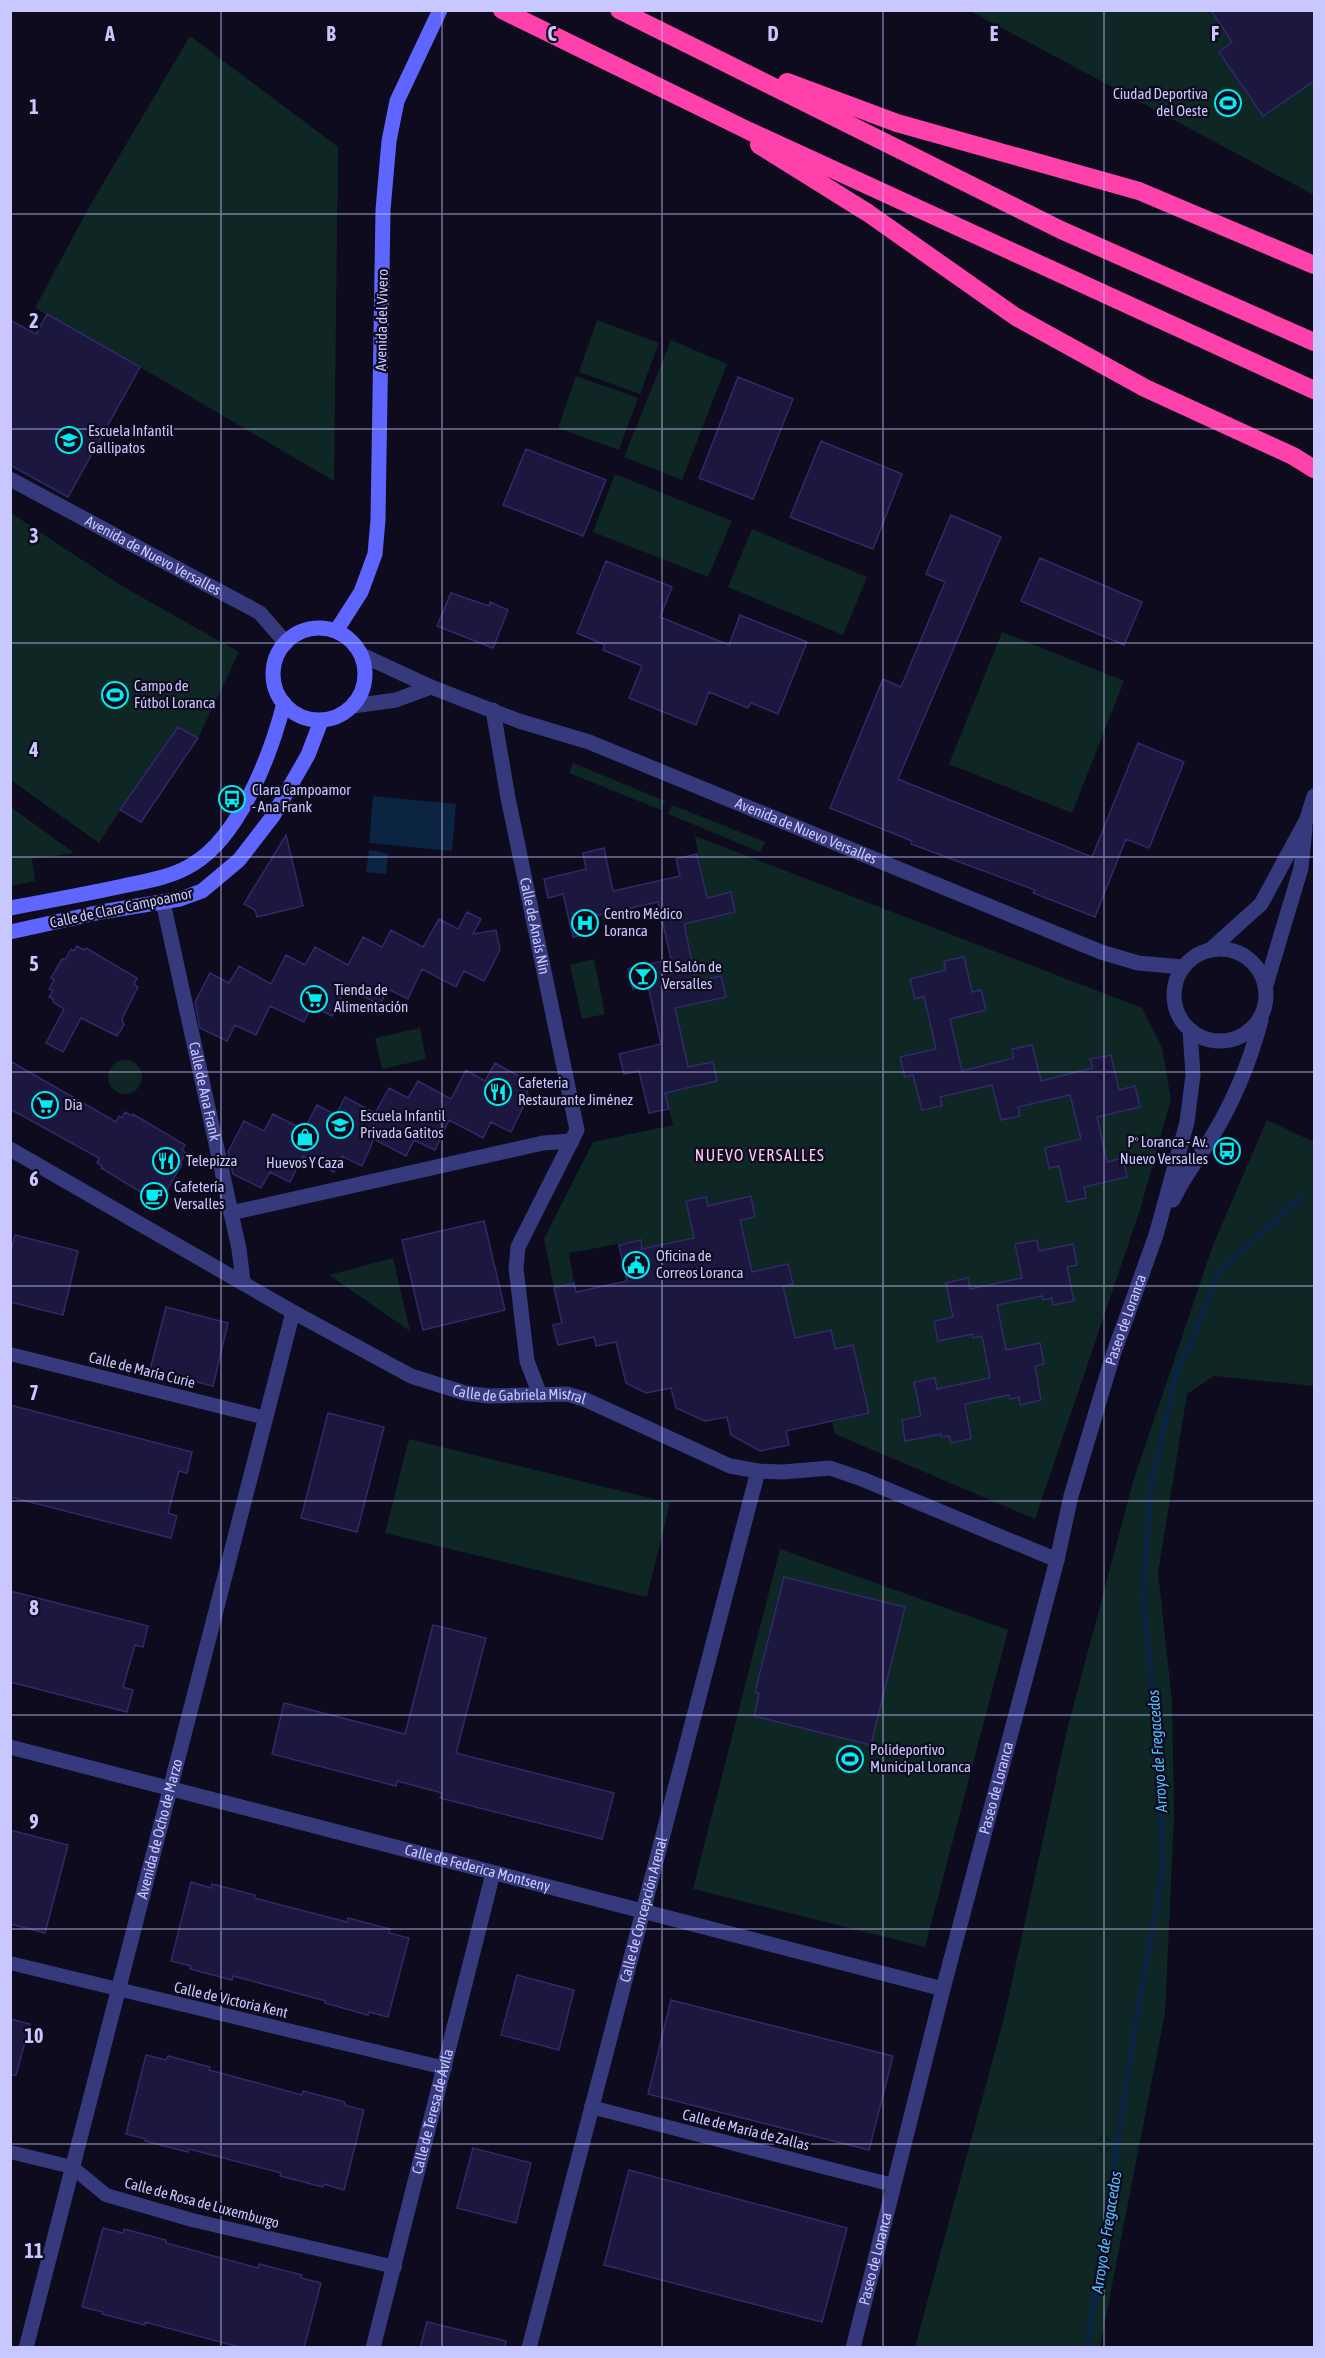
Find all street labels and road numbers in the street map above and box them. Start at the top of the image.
street label: Avenida del Vivero [372,269,391,371]
street label: Avenida de Nuevo Versalles [82,512,224,598]
street label: Avenida de Nuevo Versalles [733,794,879,867]
street label: Calle de Anaís Nin [517,876,553,976]
street label: Calle de Clara Campoamor [48,884,194,931]
street label: Calle de Ana Frank [186,1040,224,1143]
street label: Paseo de Loranca [1101,1272,1149,1367]
street label: Calle de María Curie [87,1348,197,1391]
street label: Calle de Gabriela Mistral [451,1381,588,1407]
street label: Paseo de Loranca [975,1740,1016,1836]
street label: Avenida de Ocho de Marzo [133,1757,185,1901]
street label: Calle de Concepción Arenal [616,1835,670,1984]
street label: Calle de Federica Montseny [403,1841,552,1895]
street label: Calle de Victoria Kent [173,1978,290,2021]
street label: Calle de Teresa de Ávila [408,2047,456,2176]
street label: Calle de María de Zallas [681,2106,811,2154]
street label: Calle de Rosa de Luxemburgo [123,2174,281,2231]
street label: Paseo de Loranca [855,2210,895,2307]

